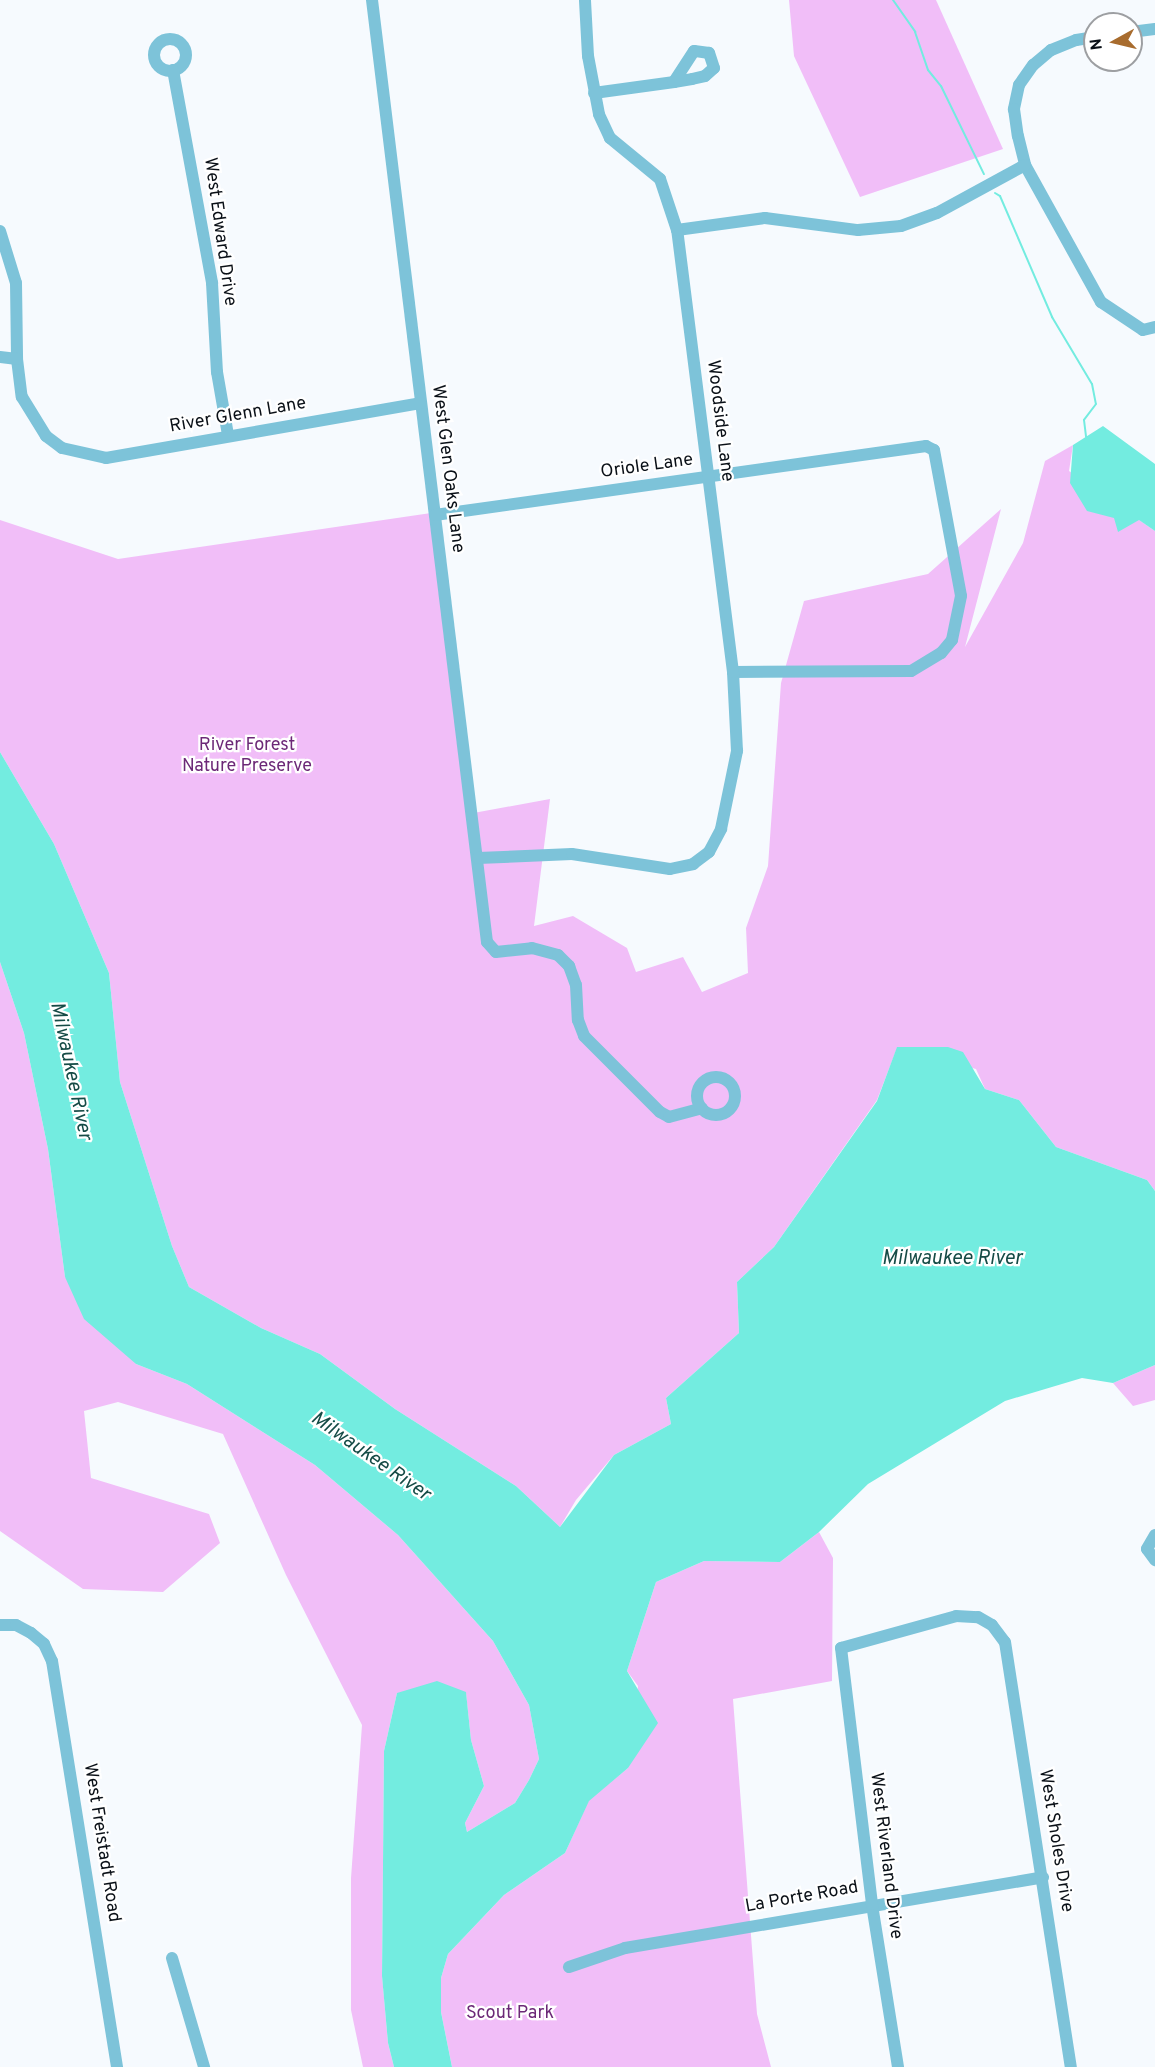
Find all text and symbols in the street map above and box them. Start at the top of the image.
north arrow [1083,12,1143,72]
text: N [1086,37,1108,51]
street label: West Edward Drive [198,156,240,308]
street label: Woodside Lane [701,359,737,483]
street label: West Glen Oaks Lane [426,384,468,554]
street label: River Glenn Lane [168,393,308,439]
street label: Oriole Lane [599,450,695,484]
park label: River Forest Nature Preserve [182,736,312,778]
water label: Milwaukee River [44,1000,96,1142]
water label: Milwaukee River [882,1247,1022,1271]
water label: Milwaukee River [306,1407,434,1507]
street label: West Freistadt Road [78,1762,124,1924]
street label: West Sholes Drive [1033,1768,1077,1914]
street label: West Riverland Drive [864,1771,906,1941]
street label: La Porte Road [744,1877,860,1919]
park label: Scout Park [466,2003,554,2025]

